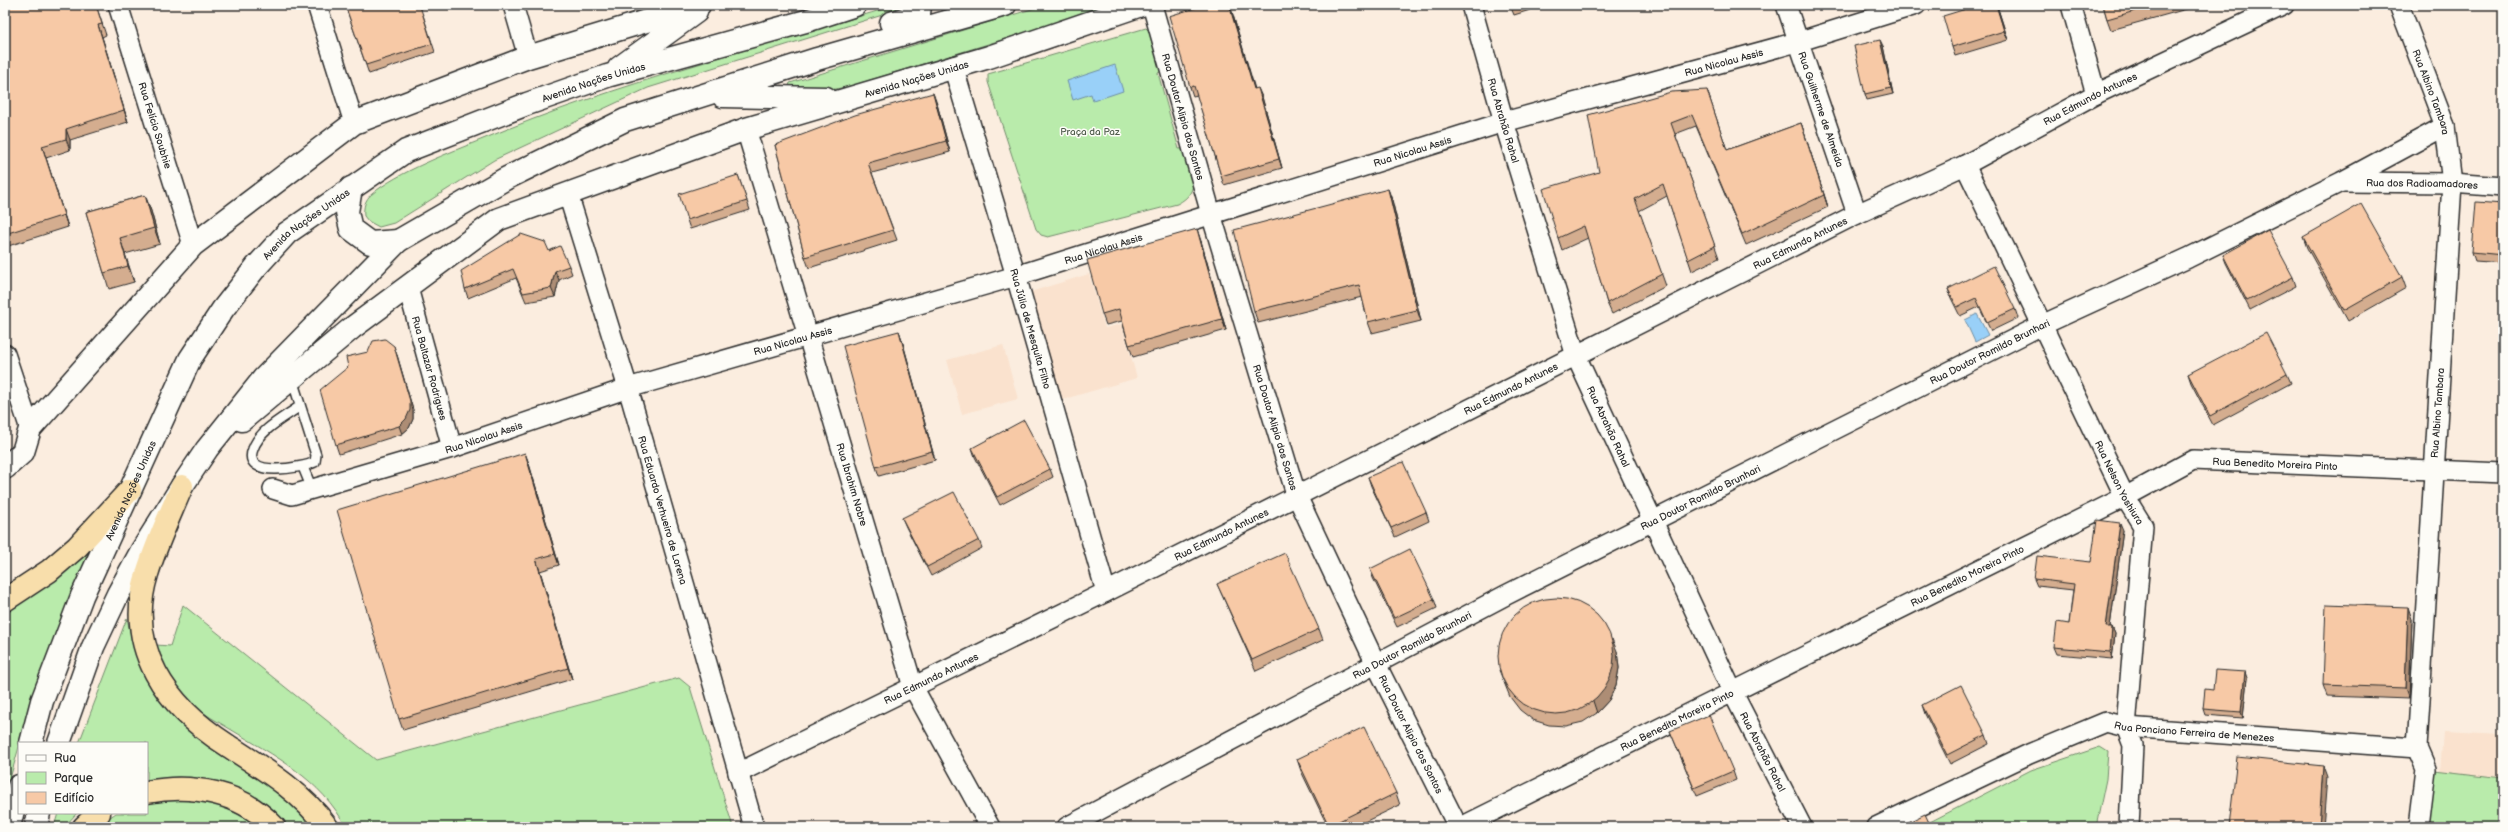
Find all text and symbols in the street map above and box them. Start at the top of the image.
street label: Rua Nicolau Assis [1683,46,1765,79]
street label: Rua Albino Tambara [2409,48,2451,136]
street label: Rua Guilherme de Almeida [1795,50,1846,169]
street label: Rua Doutor Alipio dos Santos [1159,52,1206,182]
street label: Avenida Nações Unidas [863,58,970,101]
street label: Avenida Nações Unidas [541,61,647,105]
street label: Rua Edmundo Antunes [2041,70,2139,128]
street label: Rua Abrahão Rahal [1485,77,1521,165]
street label: Rua Felício Soubhie [136,81,174,170]
park label: Praça da Paz [1060,126,1120,138]
street label: Rua Nicolau Assis [1372,134,1453,170]
street label: Rua dos Radioamadores [2366,177,2478,192]
street label: Avenida Nações Unidas [261,187,352,263]
street label: Rua Edmundo Antunes [1751,215,1850,272]
street label: Rua Nicolau Assis [1063,231,1144,267]
street label: Rua Júlio de Mesquita Filho [1007,267,1053,391]
street label: Rua Baltazar Rodrigues [409,315,449,422]
street label: Rua Doutor Romildo Brunhari [1928,317,2052,388]
street label: Rua Nicolau Assis [752,324,834,358]
street label: Rua Edmundo Antunes [1462,361,1560,418]
street label: Rua Doutor Alipio dos Santos [1250,363,1300,492]
street label: Rua Albino Tambara [2429,367,2447,459]
street label: Rua Abrahão Rahal [1584,384,1632,469]
street label: Rua Nicolau Assis [444,419,524,457]
street label: Rua Eduardo Verhueiro de Lorena [635,435,689,586]
street label: Avenida Nações Unidas [103,439,159,542]
street label: Rua Nelson Yoshiura [2092,439,2146,527]
street label: Rua Ibrahim Nobre [833,442,870,528]
street label: Rua Benedito Moreira Pinto [2212,456,2338,473]
street label: Rua Doutor Romildo Brunhari [1639,463,1763,533]
street label: Rua Edmundo Antunes [1172,506,1271,564]
street label: Rua Benedito Moreira Pinto [1909,543,2026,610]
street label: Rua Doutor Romildo Brunhari [1351,609,1474,682]
street label: Rua Edmundo Antunes [882,651,981,707]
street label: Rua Doutor Alipio dos Santos [1375,673,1445,796]
street label: Rua Benedito Moreira Pinto [1618,687,1736,754]
street label: Rua Abrahão Rahal [1737,710,1788,794]
street label: Rua Ponciano Ferreira de Menezes [2113,719,2275,745]
legend [18,742,148,814]
text: Rua [54,751,76,766]
text: Parque [54,771,93,786]
text: Edifício [54,791,94,806]

